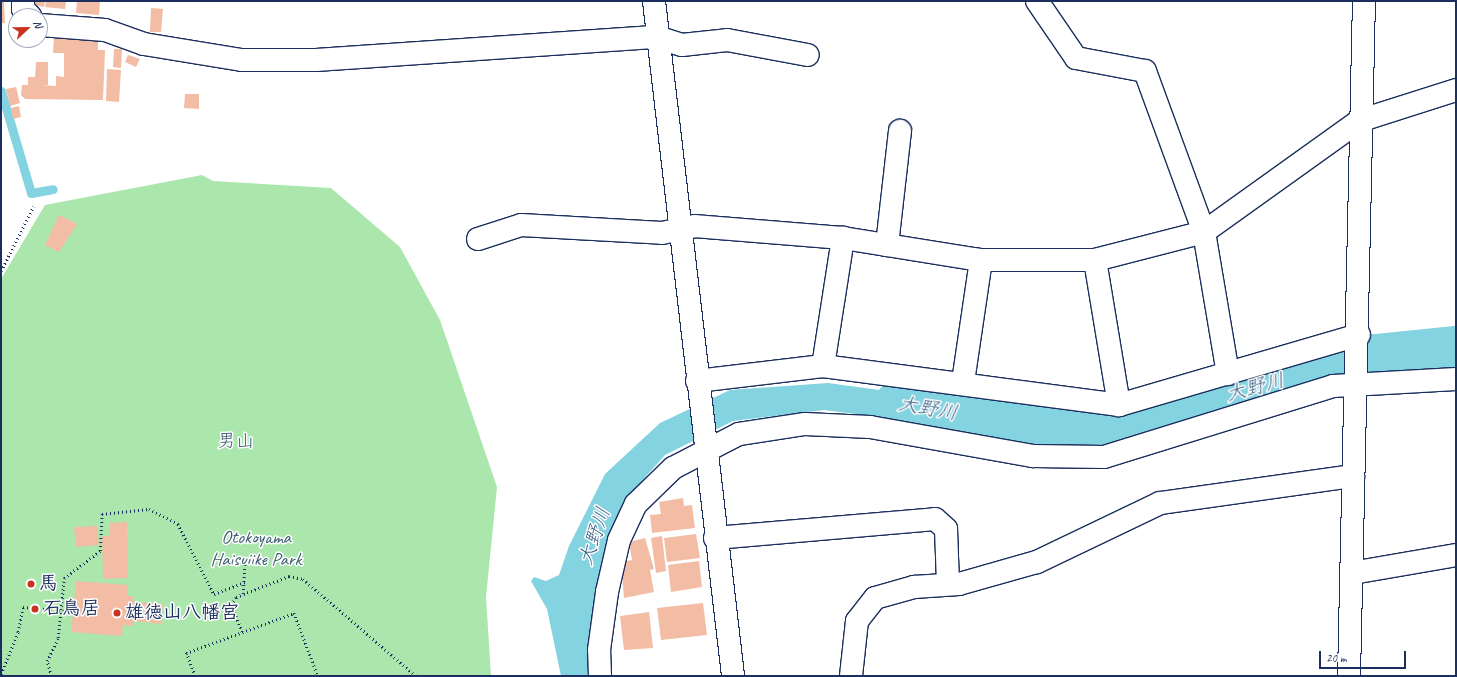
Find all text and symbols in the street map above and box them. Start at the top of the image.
north arrow [8,8,48,48]
text: N [30,18,46,30]
water label: 大野川 [1223,368,1287,406]
water label: 大野川 [896,391,960,425]
park label: 男山 [217,431,255,453]
water label: 大野川 [573,504,615,568]
park label: Otokoyama Haisuiike Park [210,527,302,571]
place label: 馬 [39,573,58,595]
marker: 馬 [26,579,36,589]
place label: 石鳥居 [43,598,100,620]
place label: 雄徳山八幡宮 [125,602,239,624]
marker: 石鳥居 [30,604,40,614]
marker: 雄徳山八幡宮 [112,608,122,618]
scale bar [1321,643,1408,669]
text: 20 m [1326,650,1346,666]

